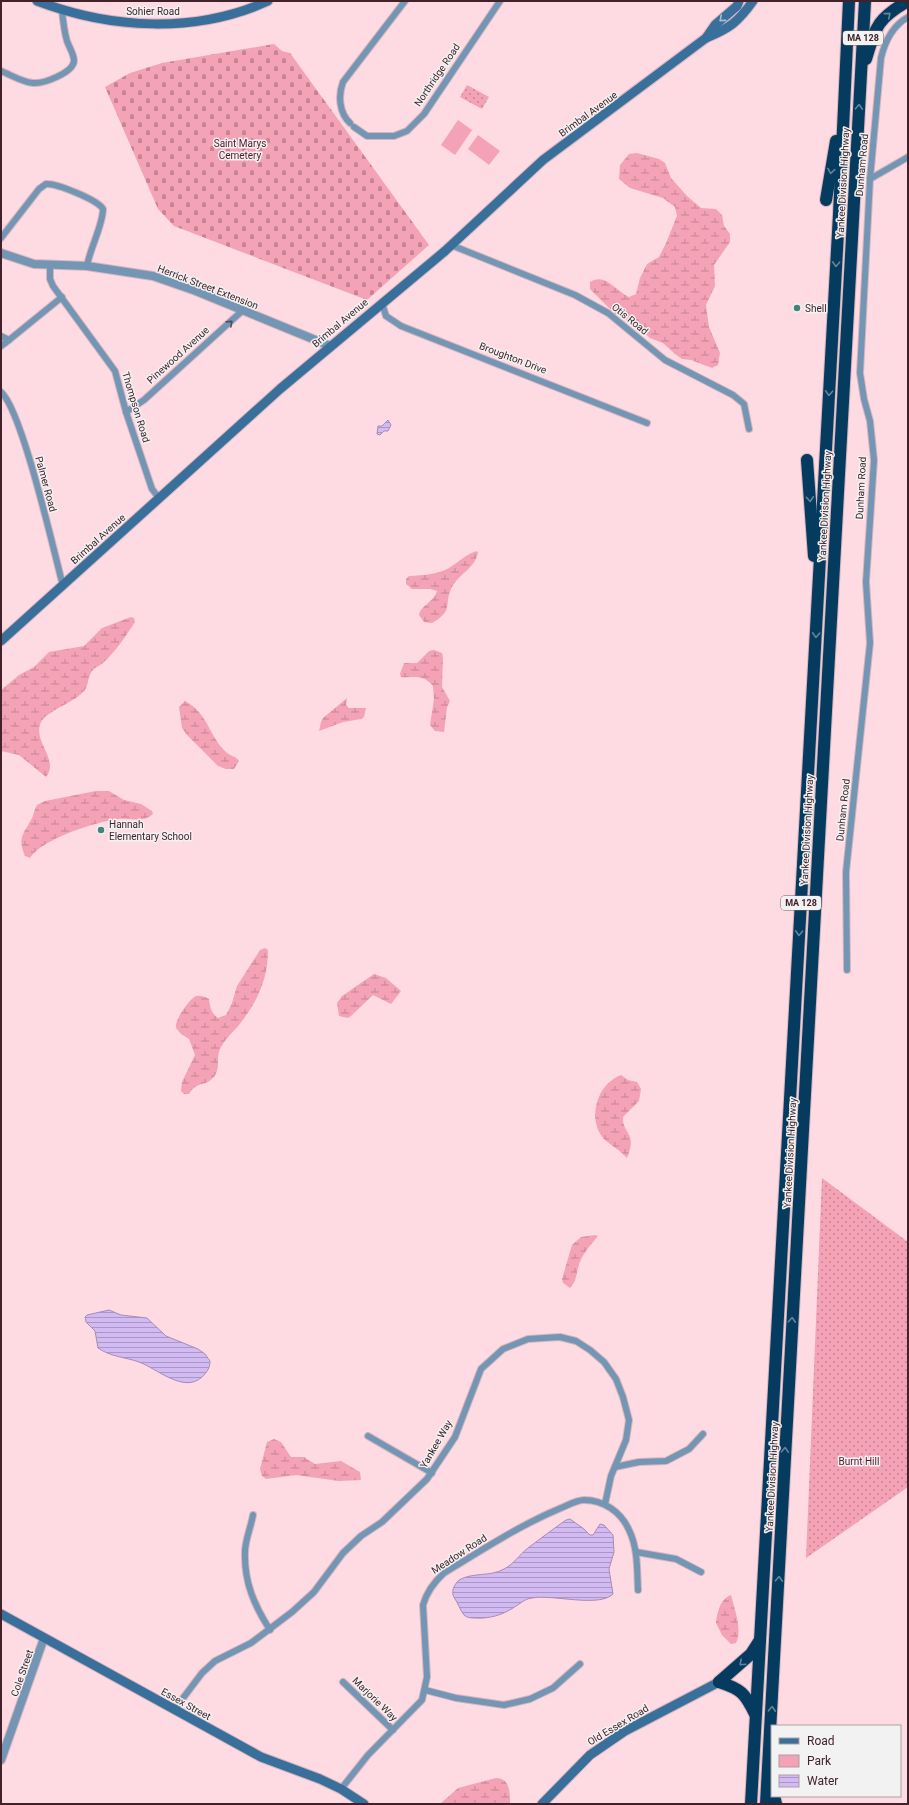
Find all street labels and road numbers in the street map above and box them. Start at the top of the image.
street label: Sohier Road [126,6,180,17]
road number: MA 128 [843,31,883,45]
street label: Northridge Road [412,42,462,108]
street label: Brimbal Avenue [557,89,619,139]
street label: Yankee Division Highway [835,127,851,238]
street label: Dunham Road [854,133,870,197]
street label: Herrick Street Extension [156,263,260,311]
street label: Brimbal Avenue [310,296,370,350]
street label: Otis Road [610,301,650,337]
street label: Pinewood Avenue [145,324,211,386]
street label: Broughton Drive [478,340,548,376]
street label: Thompson Road [120,370,152,444]
street label: Yankee Division Highway [817,450,833,561]
street label: Palmer Road [33,455,59,513]
street label: Dunham Road [854,456,868,520]
street label: Brimbal Avenue [68,512,128,566]
street label: Yankee Division Highway [799,774,815,885]
street label: Dunham Road [834,778,852,842]
road number: MA 128 [781,896,821,910]
street label: Yankee Division Highway [782,1097,798,1208]
street label: Yankee Way [418,1418,454,1470]
street label: Yankee Division Highway [764,1421,780,1532]
street label: Meadow Road [429,1532,489,1576]
street label: Cole Street [9,1648,35,1698]
street label: Marjorie Way [350,1675,400,1723]
street label: Essex Street [159,1686,213,1722]
street label: Old Essex Road [586,1702,650,1748]

